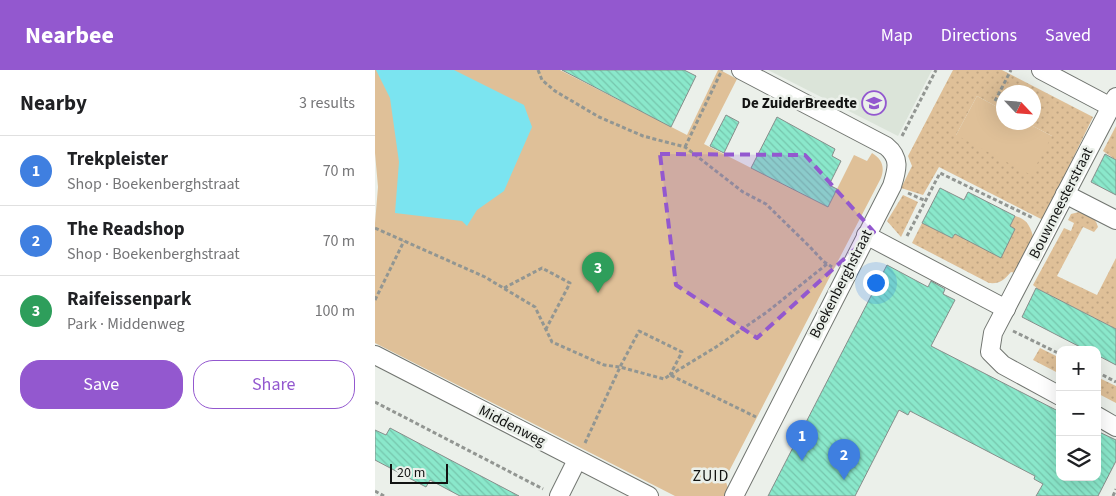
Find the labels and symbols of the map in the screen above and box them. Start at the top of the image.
north arrow [996,85,1041,130]
school or university icon: De ZuiderBreedte [861,90,887,116]
place label: De ZuiderBreedte [742,93,857,114]
street label: Bouwmeesterstraat [1024,144,1098,262]
street label: Boekenberghstraat [804,226,878,342]
pin: 3 [582,252,614,293]
your location [863,270,889,296]
street label: Middenweg [475,400,549,452]
pin: 1 [786,420,818,461]
pin: 2 [828,439,860,480]
scale bar [390,461,447,484]
district label: ZUID [693,465,729,487]

